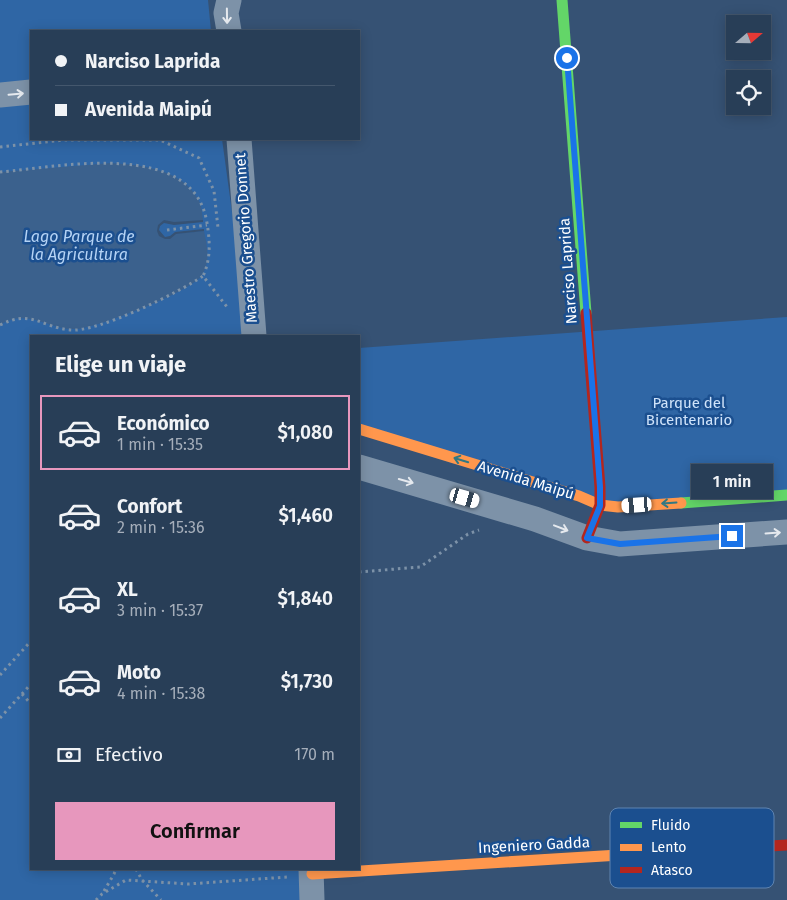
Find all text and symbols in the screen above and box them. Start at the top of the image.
one-way arrow [223,7,232,23]
north arrow [726,15,771,60]
map controls [726,15,771,115]
route start [556,47,578,69]
text: Narciso Laprida [85,50,220,73]
button: locate [726,70,771,115]
one-way arrow [7,89,23,98]
text: Avenida Maipú [85,98,212,121]
street label: Maestro Gregorio Donnet [231,152,261,323]
street label: Narciso Laprida [555,217,581,325]
water label: Lago Parque de la Agricultura [23,227,135,264]
text: Elige un viaje [55,351,186,378]
park label: Parque del Bicentenario [646,394,732,429]
icon: car [57,410,102,455]
text: Económico [117,412,210,435]
text: $1,080 [277,421,333,444]
text: 1 min · 15:35 [117,435,203,454]
one-way arrow [453,455,469,465]
street label: Avenida Maipú [476,457,576,503]
callout: 1 min [691,464,773,498]
text: 1 min [713,472,751,491]
one-way arrow [397,476,413,486]
car [448,487,481,509]
icon: car [57,493,102,538]
text: Confort [117,495,182,518]
car [621,496,652,514]
one-way arrow [661,499,677,508]
text: $1,460 [278,504,333,527]
text: 2 min · 15:36 [117,518,205,537]
one-way arrow [553,524,568,533]
route end [721,525,743,547]
one-way arrow [765,528,781,538]
icon: car [57,576,102,621]
text: XL [117,578,138,601]
text: $1,840 [278,587,333,610]
text: 3 min · 15:37 [117,601,203,620]
icon: car [57,659,102,704]
text: Moto [117,661,161,684]
text: $1,730 [281,670,333,693]
text: 4 min · 15:38 [117,684,205,703]
icon: cash [55,741,83,769]
text: Efectivo [95,743,163,766]
text: 170 m [294,745,335,764]
button: Confirmar [55,802,335,860]
legend [610,808,774,888]
text: Fluido [651,817,690,834]
street label: Ingeniero Gadda [478,833,590,857]
text: Lento [651,839,686,856]
text: Atasco [651,862,693,879]

